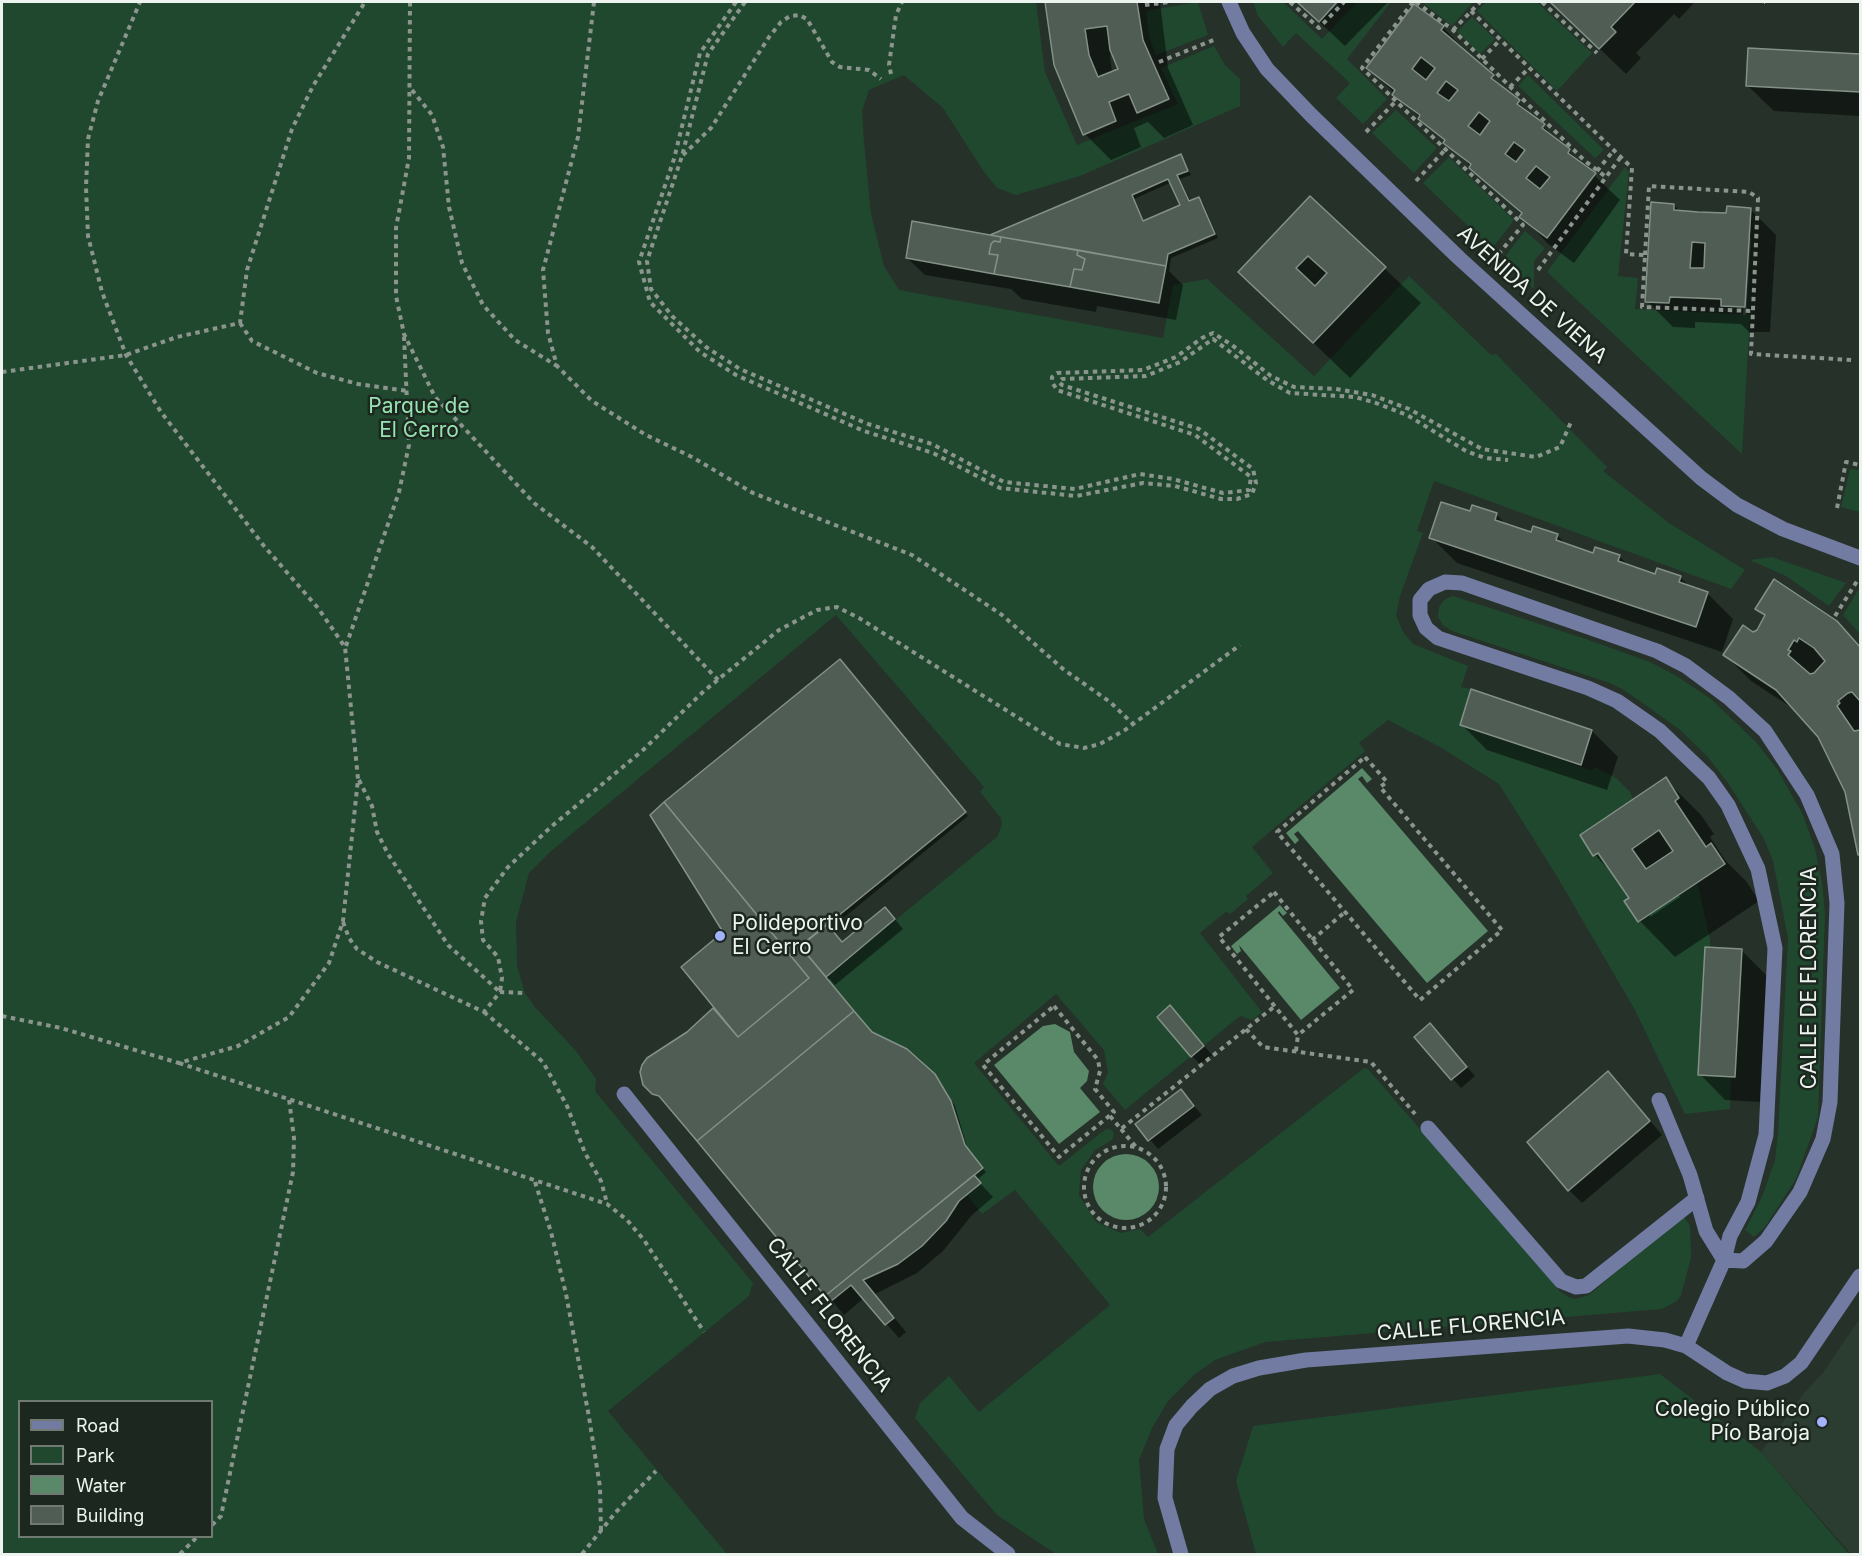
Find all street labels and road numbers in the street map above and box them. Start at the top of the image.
street label: AVENIDA DE VIENA [1452,221,1612,369]
street label: CALLE DE FLORENCIA [1797,867,1823,1089]
street label: CALLE FLORENCIA [761,1233,897,1397]
street label: CALLE FLORENCIA [1376,1305,1566,1347]

